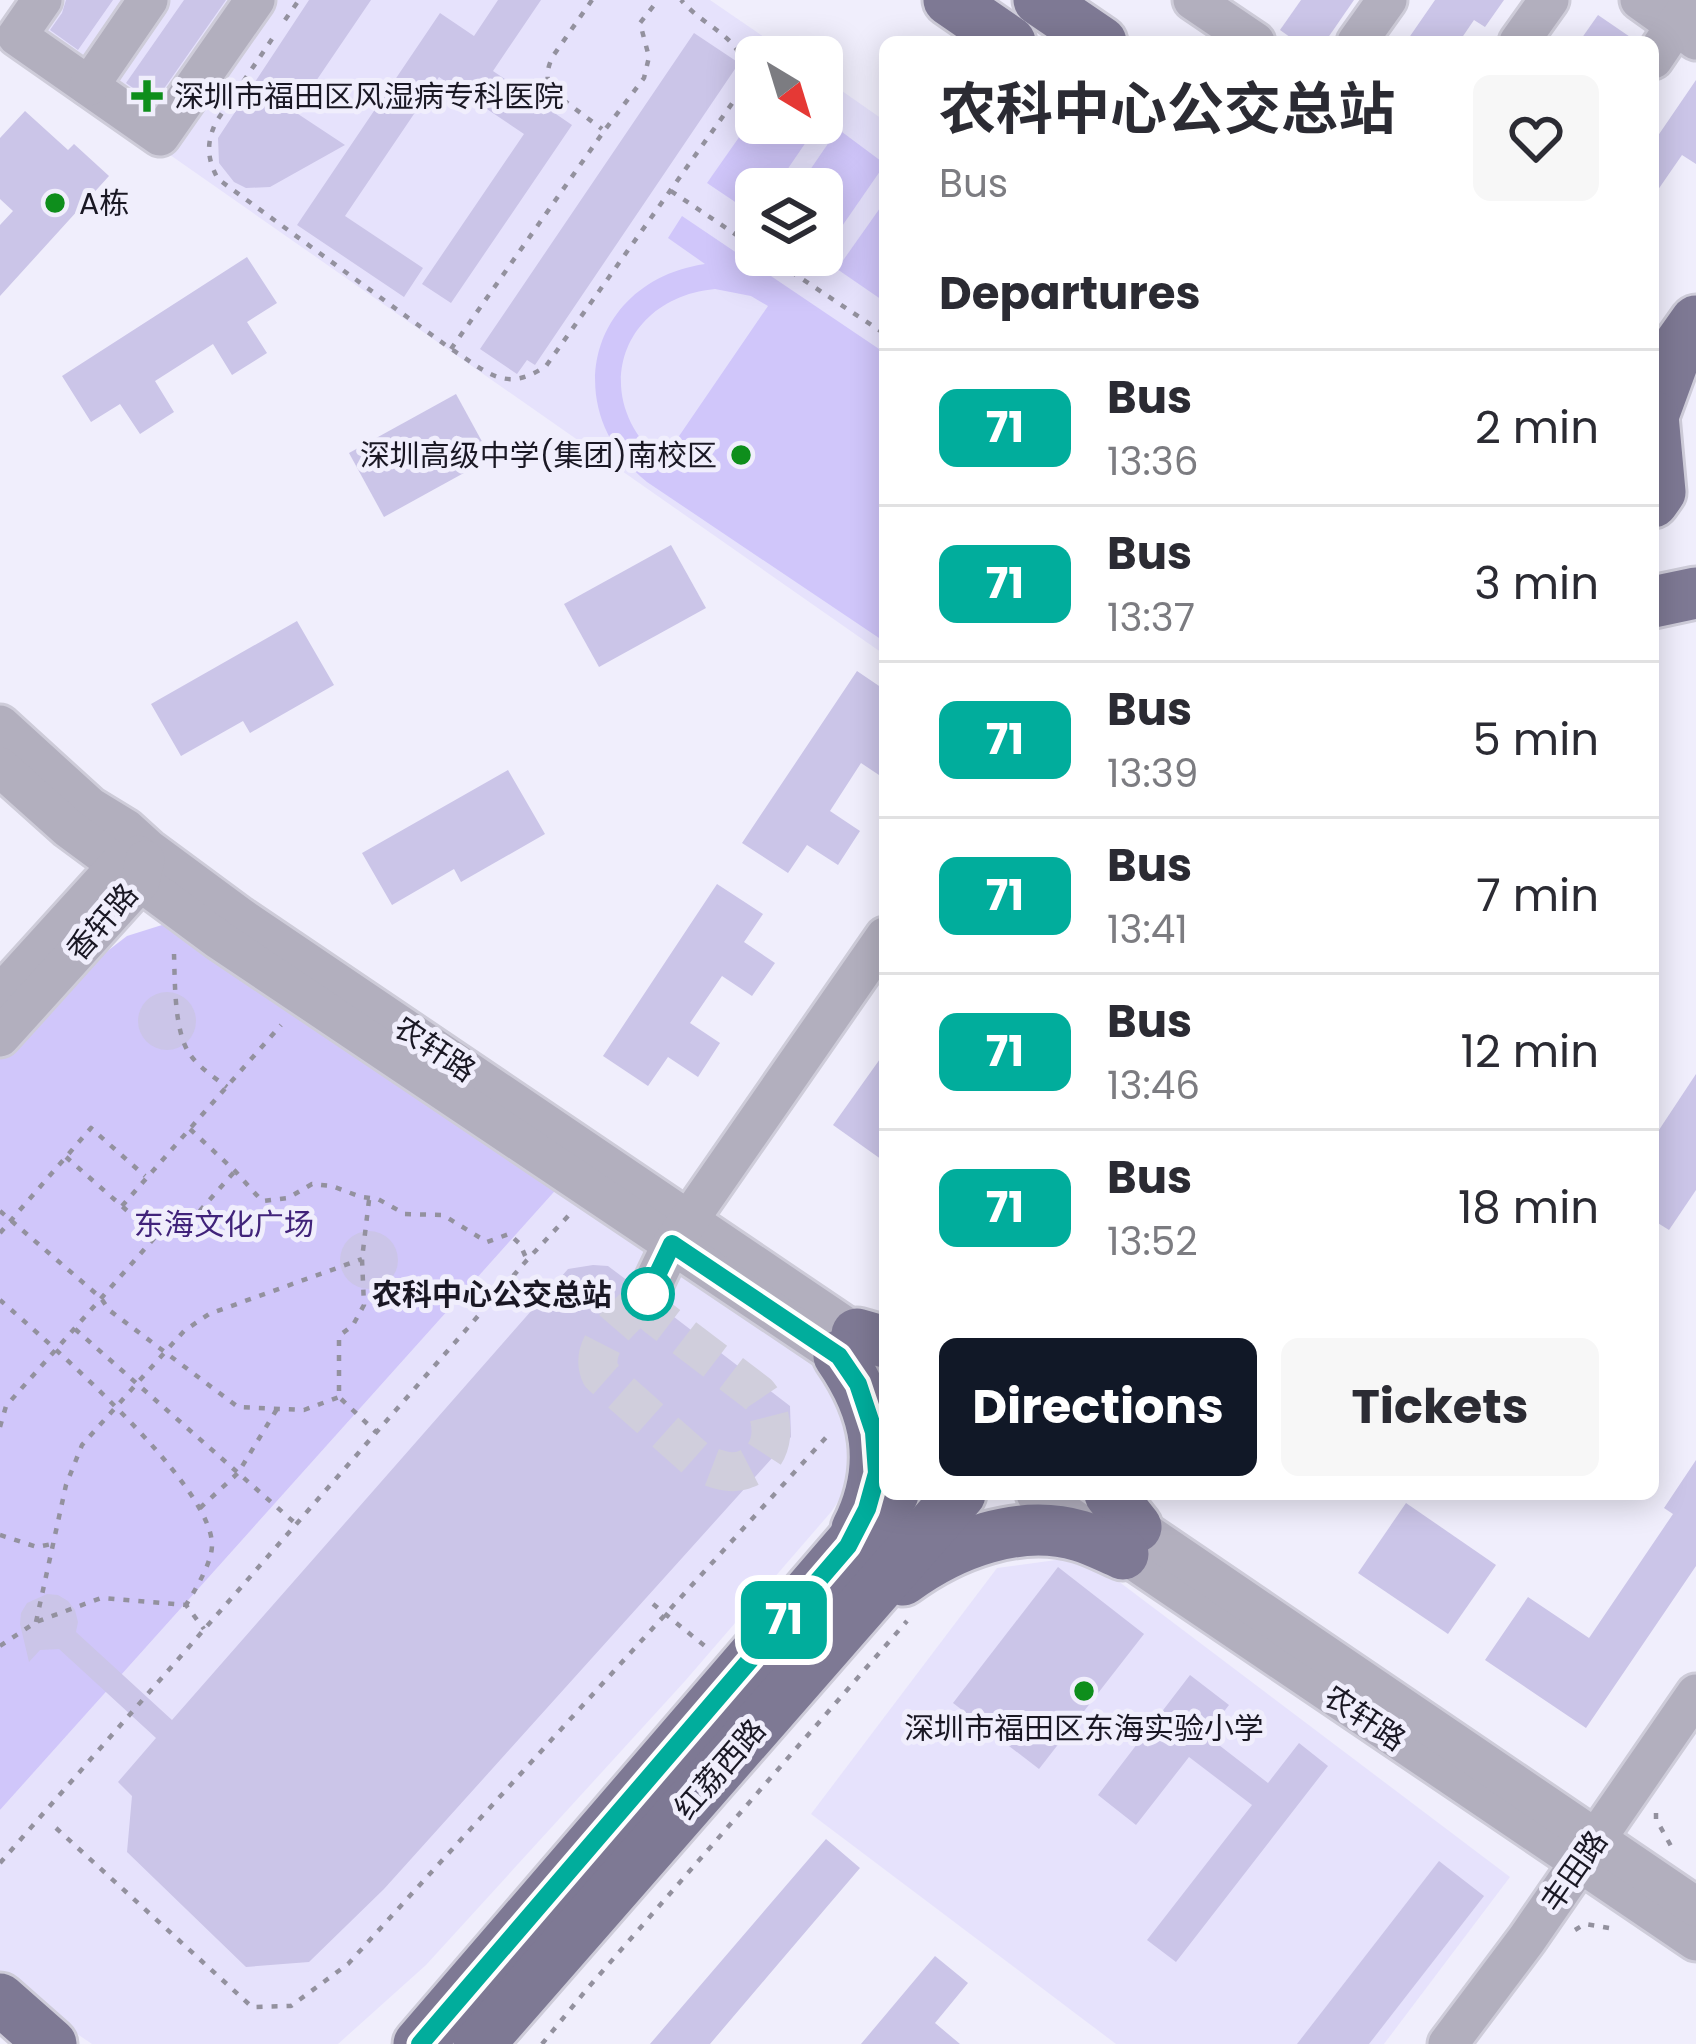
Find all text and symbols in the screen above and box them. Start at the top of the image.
north arrow [735,36,843,144]
map controls [735,36,843,276]
text: 农科中心公交总站 [939,69,1395,149]
place label: 深圳市福田区风湿病专科医院 [174,75,564,118]
button: heart [1473,75,1599,201]
marker: 深圳市福田区风湿病专科医院 [131,80,163,112]
text: Bus [939,156,1008,211]
button: layers [735,168,843,276]
place label: A栋 [79,182,129,225]
marker: A栋 [42,190,68,216]
text: Departures [939,262,1201,325]
text: Bus [1107,366,1192,429]
text: 2 min [1475,396,1599,459]
text: 71 [986,398,1024,457]
place label: 深圳高级中学(集团)南校区 [360,434,717,477]
text: 13:36 [1107,434,1199,489]
marker: 深圳高级中学(集团)南校区 [728,442,754,468]
text: Bus [1107,522,1192,585]
text: 3 min [1474,552,1599,615]
text: 71 [986,554,1024,613]
text: 13:37 [1107,590,1195,645]
text: Bus [1107,678,1192,741]
text: 5 min [1473,708,1599,771]
text: 71 [986,710,1024,769]
text: 13:39 [1107,746,1198,801]
text: Bus [1107,834,1192,897]
text: 7 min [1476,864,1599,927]
text: 71 [986,866,1024,925]
street label: 香轩路 [56,874,148,970]
text: 13:41 [1107,902,1188,957]
text: Bus [1107,990,1192,1053]
street label: 农轩路 [386,1006,484,1092]
text: 12 min [1460,1020,1599,1083]
text: 71 [986,1022,1024,1081]
text: 13:46 [1107,1058,1200,1113]
text: Bus [1107,1146,1192,1209]
text: 18 min [1458,1176,1599,1239]
text: 71 [986,1178,1024,1237]
park label: 东海文化广场 [134,1203,314,1246]
text: 13:52 [1107,1214,1198,1269]
marker: 农科中心公交总站 [623,1269,673,1319]
place label: 农科中心公交总站 [372,1273,612,1316]
button: Directions [939,1338,1257,1476]
button: Tickets [1281,1338,1599,1476]
line badge: 71 [730,1581,838,1659]
text: 71 [765,1590,803,1649]
street label: 农轩路 [1316,1675,1414,1761]
marker: 深圳市福田区东海实验小学 [1071,1678,1097,1704]
place label: 深圳市福田区东海实验小学 [904,1707,1264,1750]
street label: 红荔西路 [664,1710,776,1828]
street label: 丰田路 [1531,1822,1617,1920]

